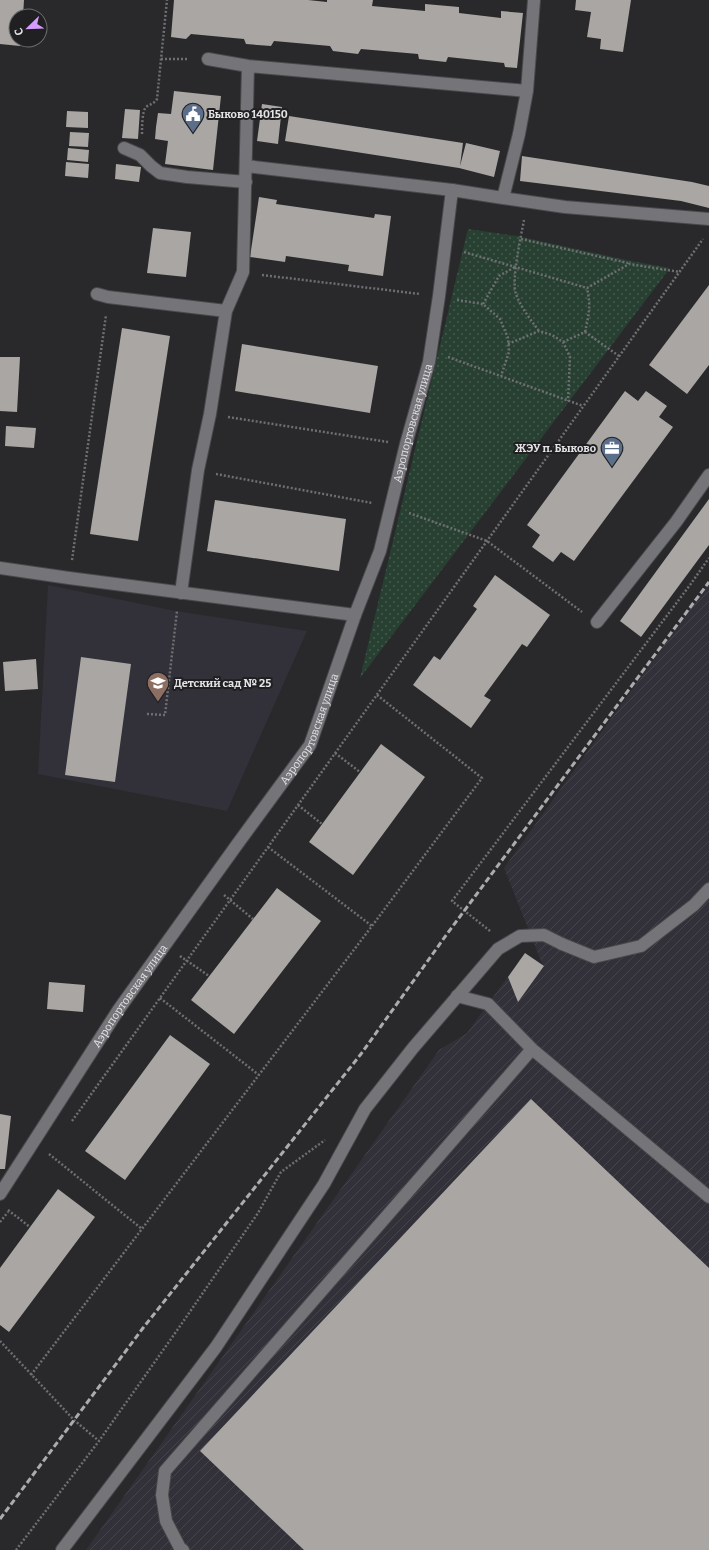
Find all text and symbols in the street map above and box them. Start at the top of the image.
north arrow [8,8,48,48]
text: С [12,26,27,37]
public building icon: Быково 140150 [180,101,206,134]
place label: Быково 140150 [208,108,288,121]
street label: Аэропортовская улица [391,362,435,484]
office icon: ЖЭУ п. Быково [599,435,625,468]
place label: ЖЭУ п. Быково [515,442,596,455]
school or university icon: Детский сад № 25 [145,670,171,703]
street label: Аэропортовская улица [277,672,341,787]
place label: Детский сад № 25 [174,677,271,690]
street label: Аэропортовская улица [90,942,170,1050]

